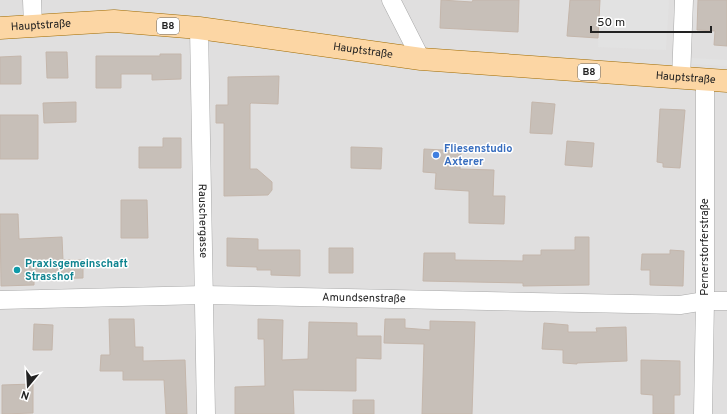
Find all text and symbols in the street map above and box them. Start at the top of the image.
scale bar [591,8,711,34]
text: 50 m [597,15,625,31]
street label: Hauptstraße [10,17,72,34]
road number: B8 [157,18,179,34]
street label: Hauptstraße [332,40,394,62]
road number: B8 [578,64,600,80]
street label: Hauptstraße [655,69,716,87]
place label: Fliesenstudio Axterer [444,142,512,169]
marker: Fliesenstudio Axterer [431,150,441,160]
street label: Rauschergasse [195,184,210,258]
street label: Pernerstorferstraße [698,198,712,296]
place label: Praxisgemeinschaft Strasshof [25,257,128,284]
marker: Praxisgemeinschaft Strasshof [12,265,22,275]
street label: Amundsenstraße [322,290,406,306]
north arrow [8,366,48,406]
text: N [19,387,31,402]

